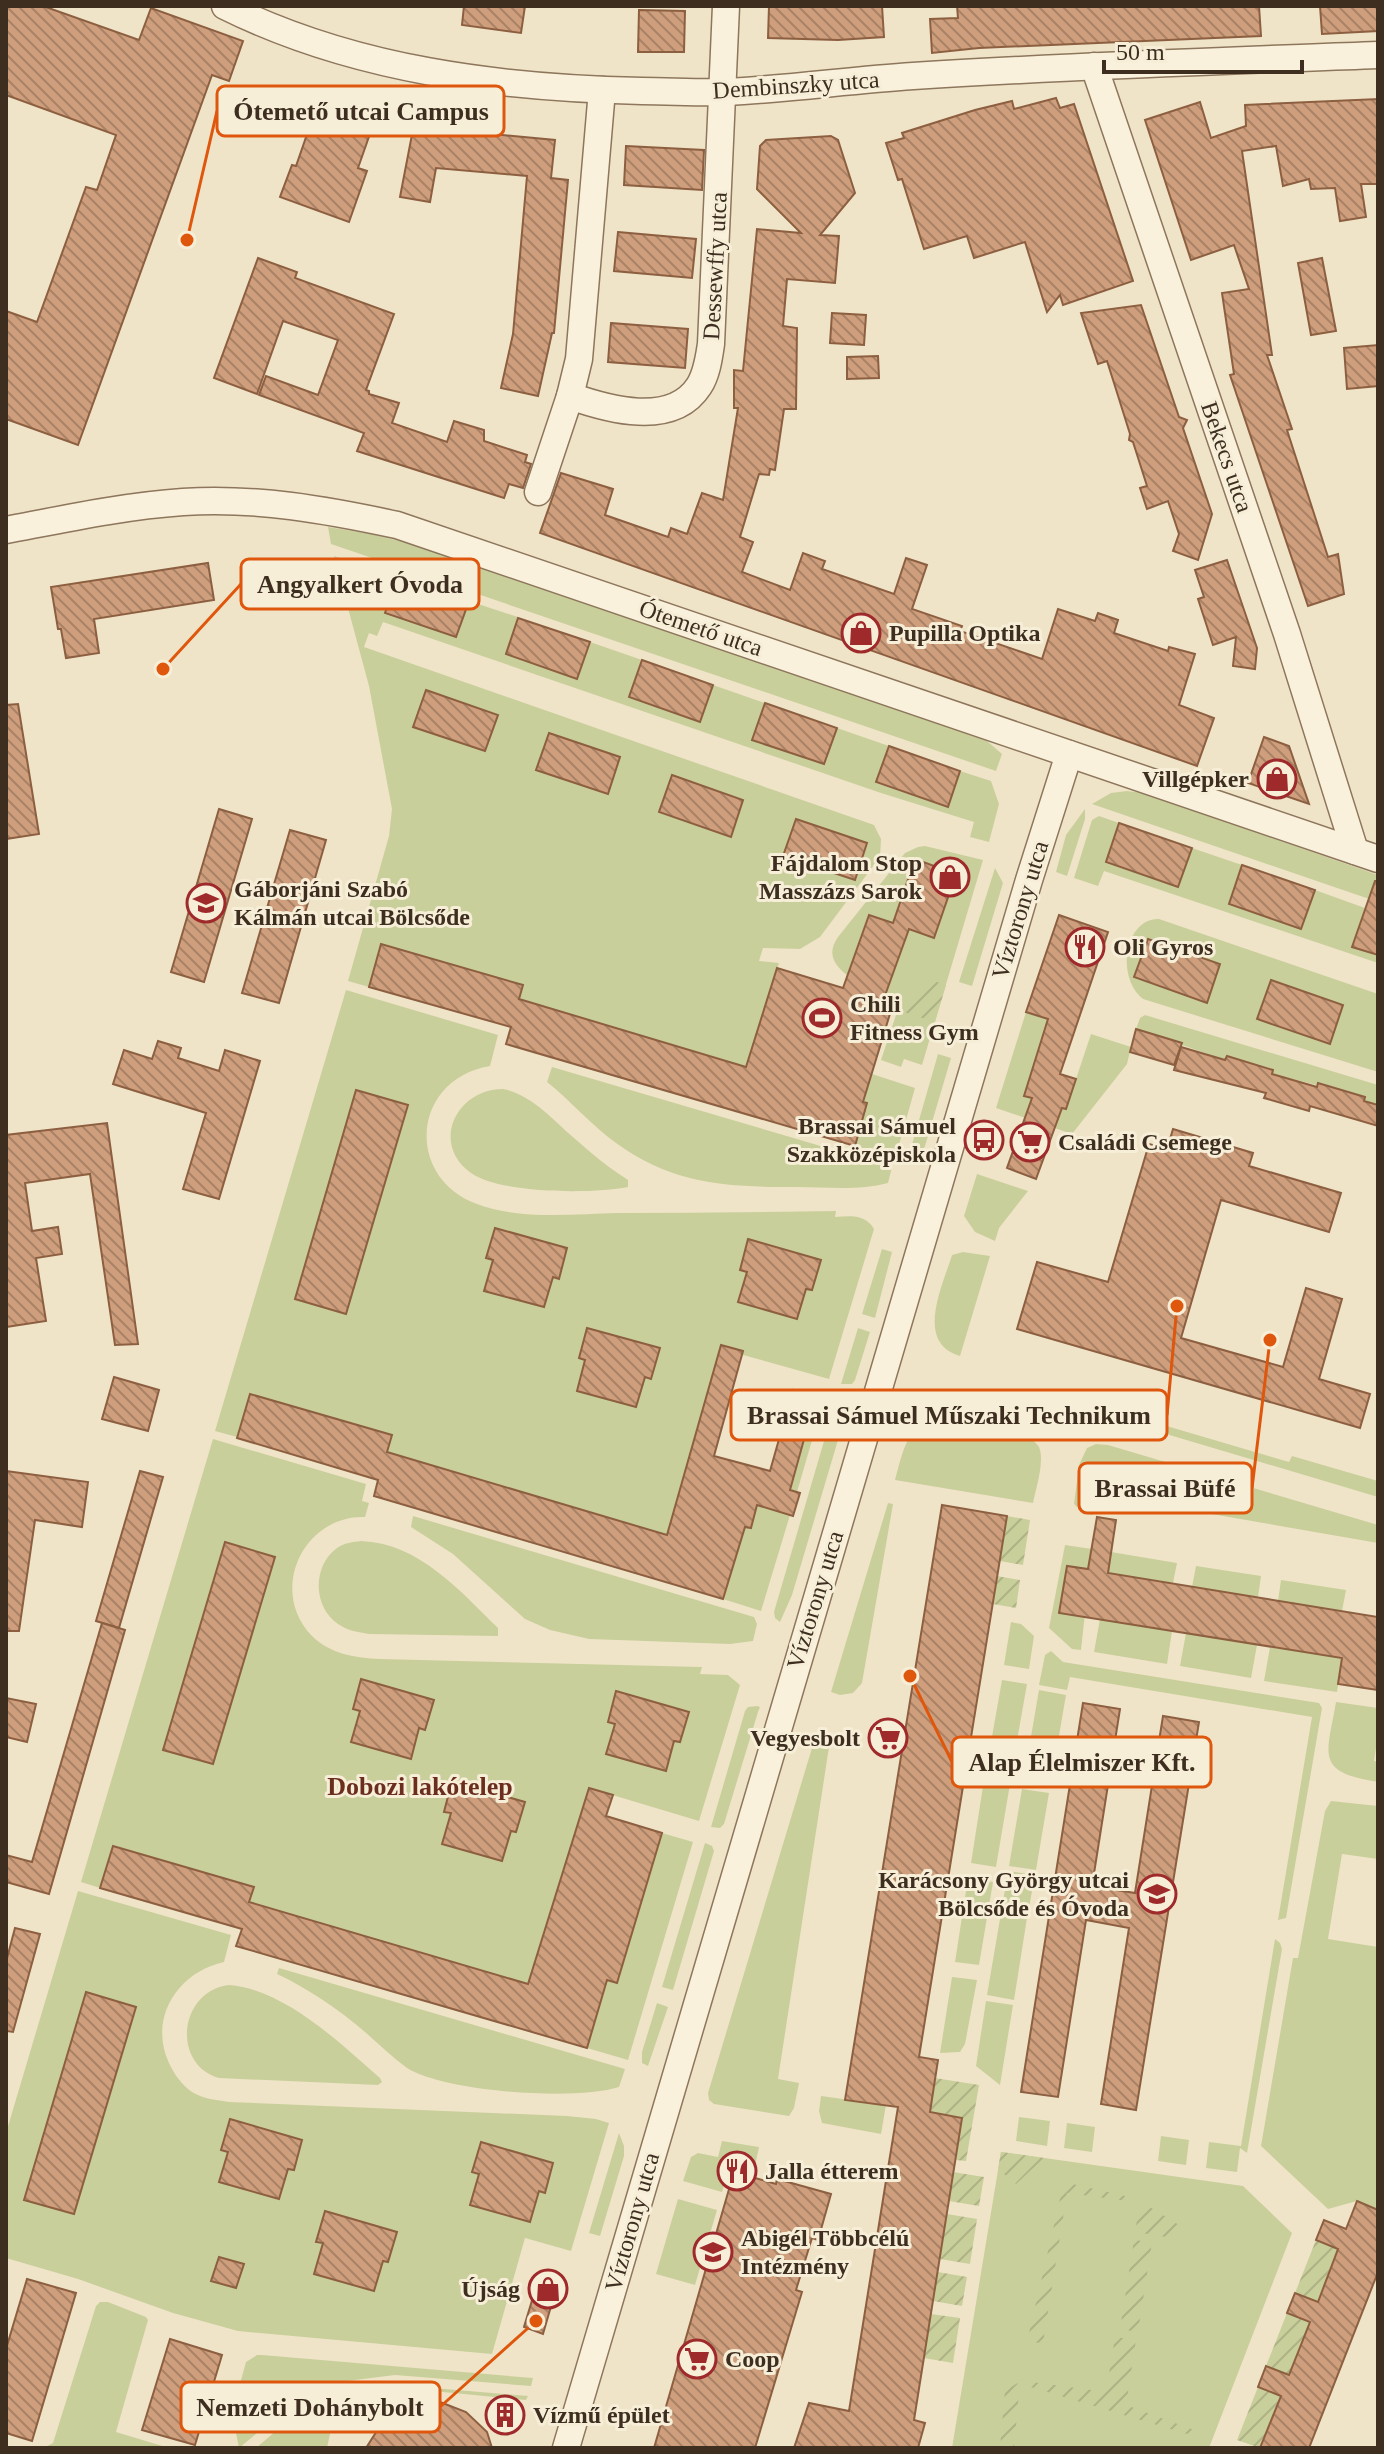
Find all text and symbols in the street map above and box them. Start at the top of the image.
scale bar [1104,24,1302,74]
text: 50 m [1116,39,1165,65]
street label: Dembinszky utca [712,66,881,104]
callout: Ótemető utcai Campus [217,86,504,136]
text: Ótemető utcai Campus [233,97,489,126]
street label: Dessewffy utca [698,191,732,341]
street label: Bekecs utca [1196,398,1258,516]
callout: Angyalkert Óvoda [241,559,479,609]
text: Angyalkert Óvoda [257,570,463,599]
street label: Ótemető utca [636,595,766,661]
shop icon: Pupilla Optika [840,612,882,654]
place label: Pupilla Optika [889,620,1040,646]
shop icon: Villgépker [1256,758,1298,800]
place label: Villgépker [1142,766,1249,792]
street label: Víztorony utca [987,837,1053,982]
place label: Fájdalom Stop Masszázs Sarok [759,850,923,904]
shop icon: Fájdalom Stop Masszázs Sarok [929,856,971,898]
place label: Gáborjáni Szabó Kálmán utcai Bölcsőde [234,876,470,930]
school or university icon: Gáborjáni Szabó Kálmán utcai Bölcsőde [185,882,227,924]
restaurant icon: Oli Gyros [1064,926,1106,968]
place label: Oli Gyros [1113,934,1213,960]
place label: Chili Fitness Gym [850,991,979,1045]
sports icon: Chili Fitness Gym [801,997,843,1039]
place label: Brassai Sámuel Szakközépiskola [787,1113,956,1167]
bus stop icon: Brassai Sámuel Szakközépiskola [963,1119,1005,1161]
supermarket icon: Családi Csemege [1009,1121,1051,1163]
place label: Családi Csemege [1058,1129,1232,1155]
callout: Brassai Sámuel Műszaki Technikum [731,1390,1167,1440]
text: Brassai Sámuel Műszaki Technikum [747,1401,1151,1430]
callout: Brassai Büfé [1079,1463,1252,1513]
text: Brassai Büfé [1095,1474,1235,1503]
street label: Víztorony utca [782,1527,848,1672]
supermarket icon: Vegyesbolt [867,1717,909,1759]
place label: Vegyesbolt [750,1725,860,1751]
callout: Alap Élelmiszer Kft. [952,1737,1211,1787]
text: Alap Élelmiszer Kft. [969,1748,1195,1777]
district label: Dobozi lakótelep [327,1772,513,1801]
place label: Karácsony György utcai Bölcsőde és Óvoda [878,1867,1129,1921]
school or university icon: Karácsony György utcai Bölcsőde és Óvoda [1136,1873,1178,1915]
street label: Víztorony utca [600,2149,664,2294]
restaurant icon: Jalla étterem [716,2150,758,2192]
place label: Jalla étterem [765,2158,899,2184]
place label: Abigél Többcélú Intézmény [741,2225,909,2279]
school or university icon: Abigél Többcélú Intézmény [692,2231,734,2273]
shop icon: Újság [527,2268,569,2310]
place label: Újság [461,2276,520,2302]
supermarket icon: Coop [676,2338,718,2380]
place label: Coop [725,2346,780,2372]
callout: Nemzeti Dohánybolt [181,2382,440,2432]
text: Nemzeti Dohánybolt [196,2393,424,2422]
building icon: Vízmű épület [484,2394,526,2436]
place label: Vízmű épület [533,2402,670,2428]

